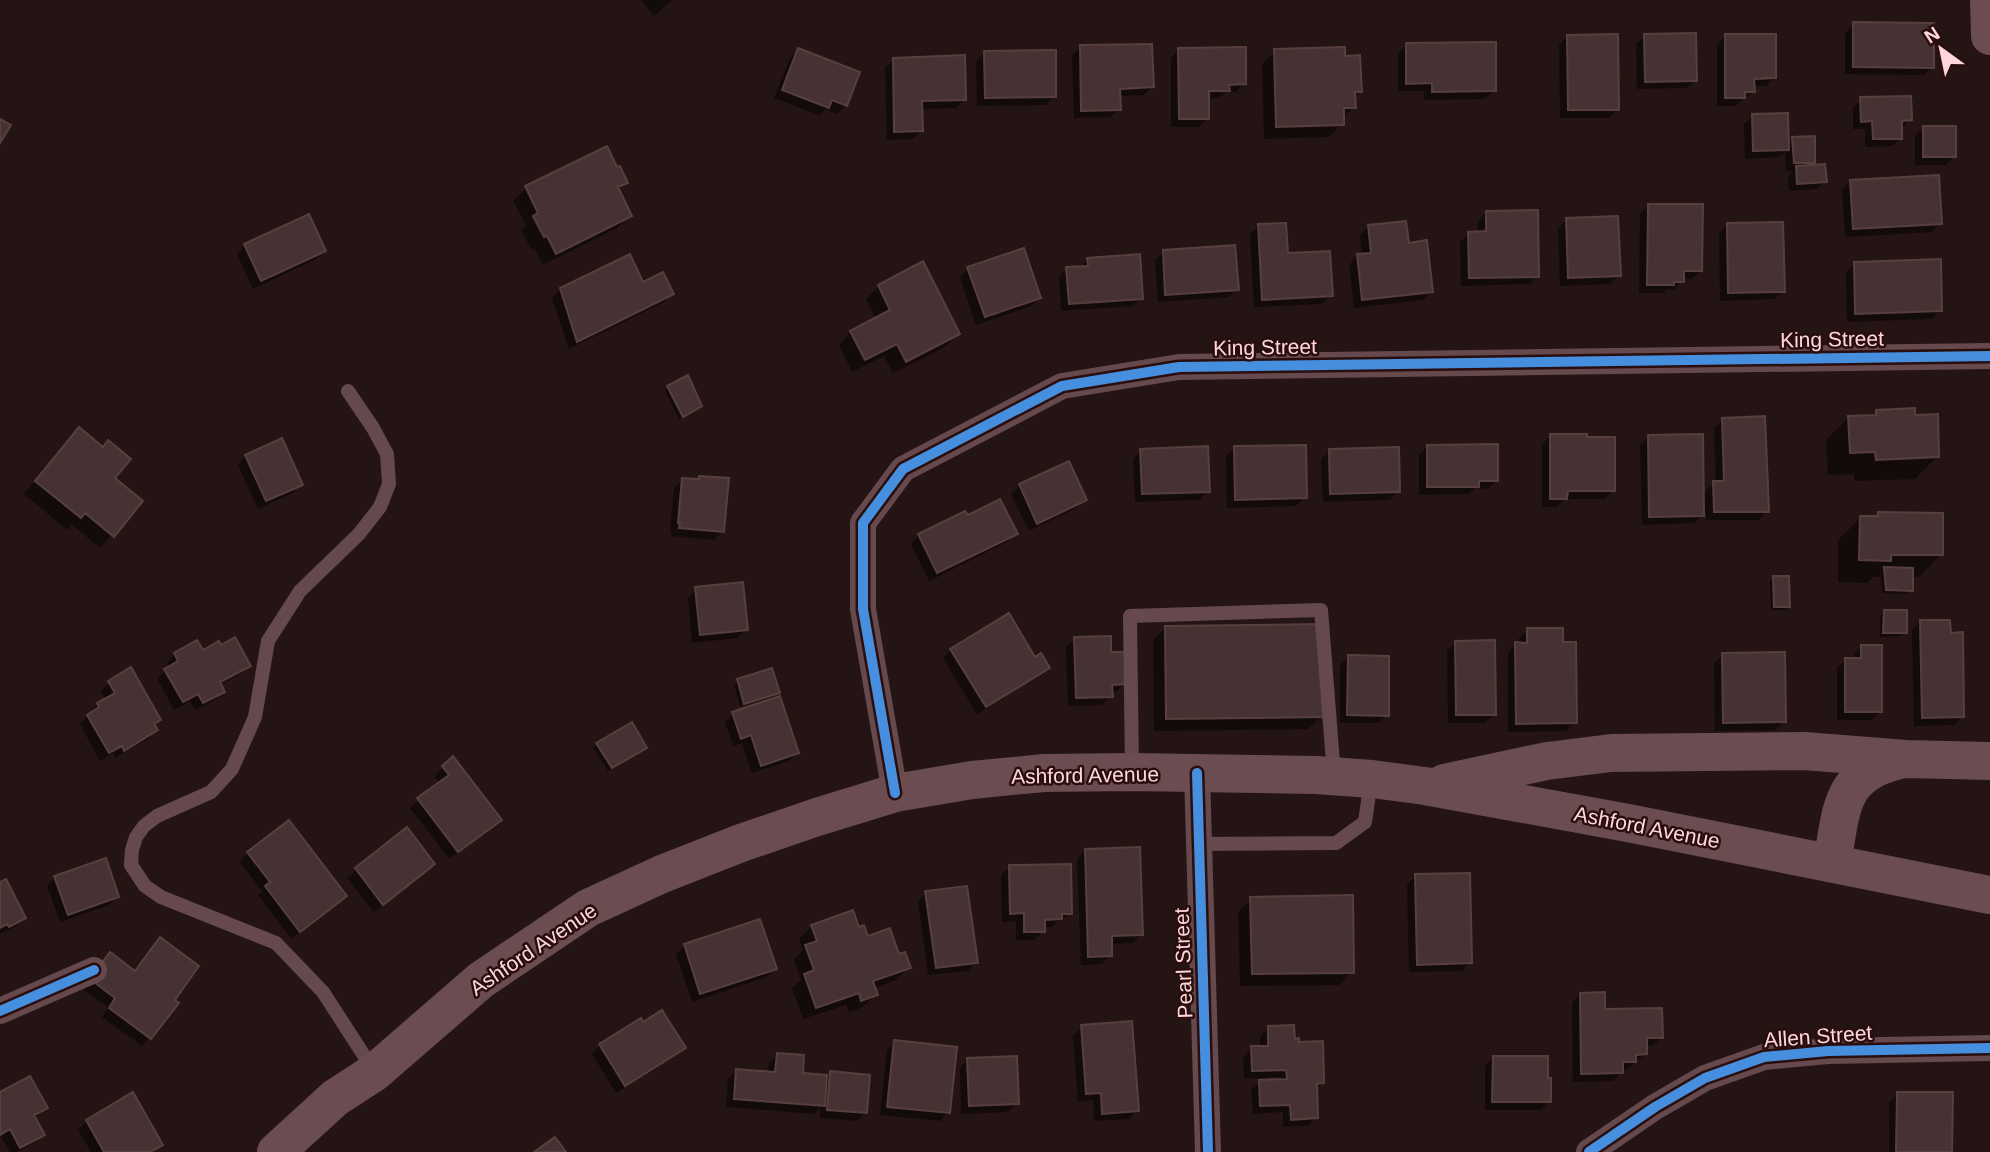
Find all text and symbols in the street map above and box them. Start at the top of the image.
north arrow [1906,14,1976,84]
text: N [1921,23,1943,48]
street label: King Street [1780,327,1884,351]
street label: King Street [1213,335,1317,359]
street label: Ashford Avenue [1011,762,1159,788]
street label: Ashford Avenue [1572,802,1722,852]
street label: Ashford Avenue [465,898,601,1000]
street label: Pearl Street [1170,907,1196,1019]
street label: Allen Street [1763,1021,1873,1051]

